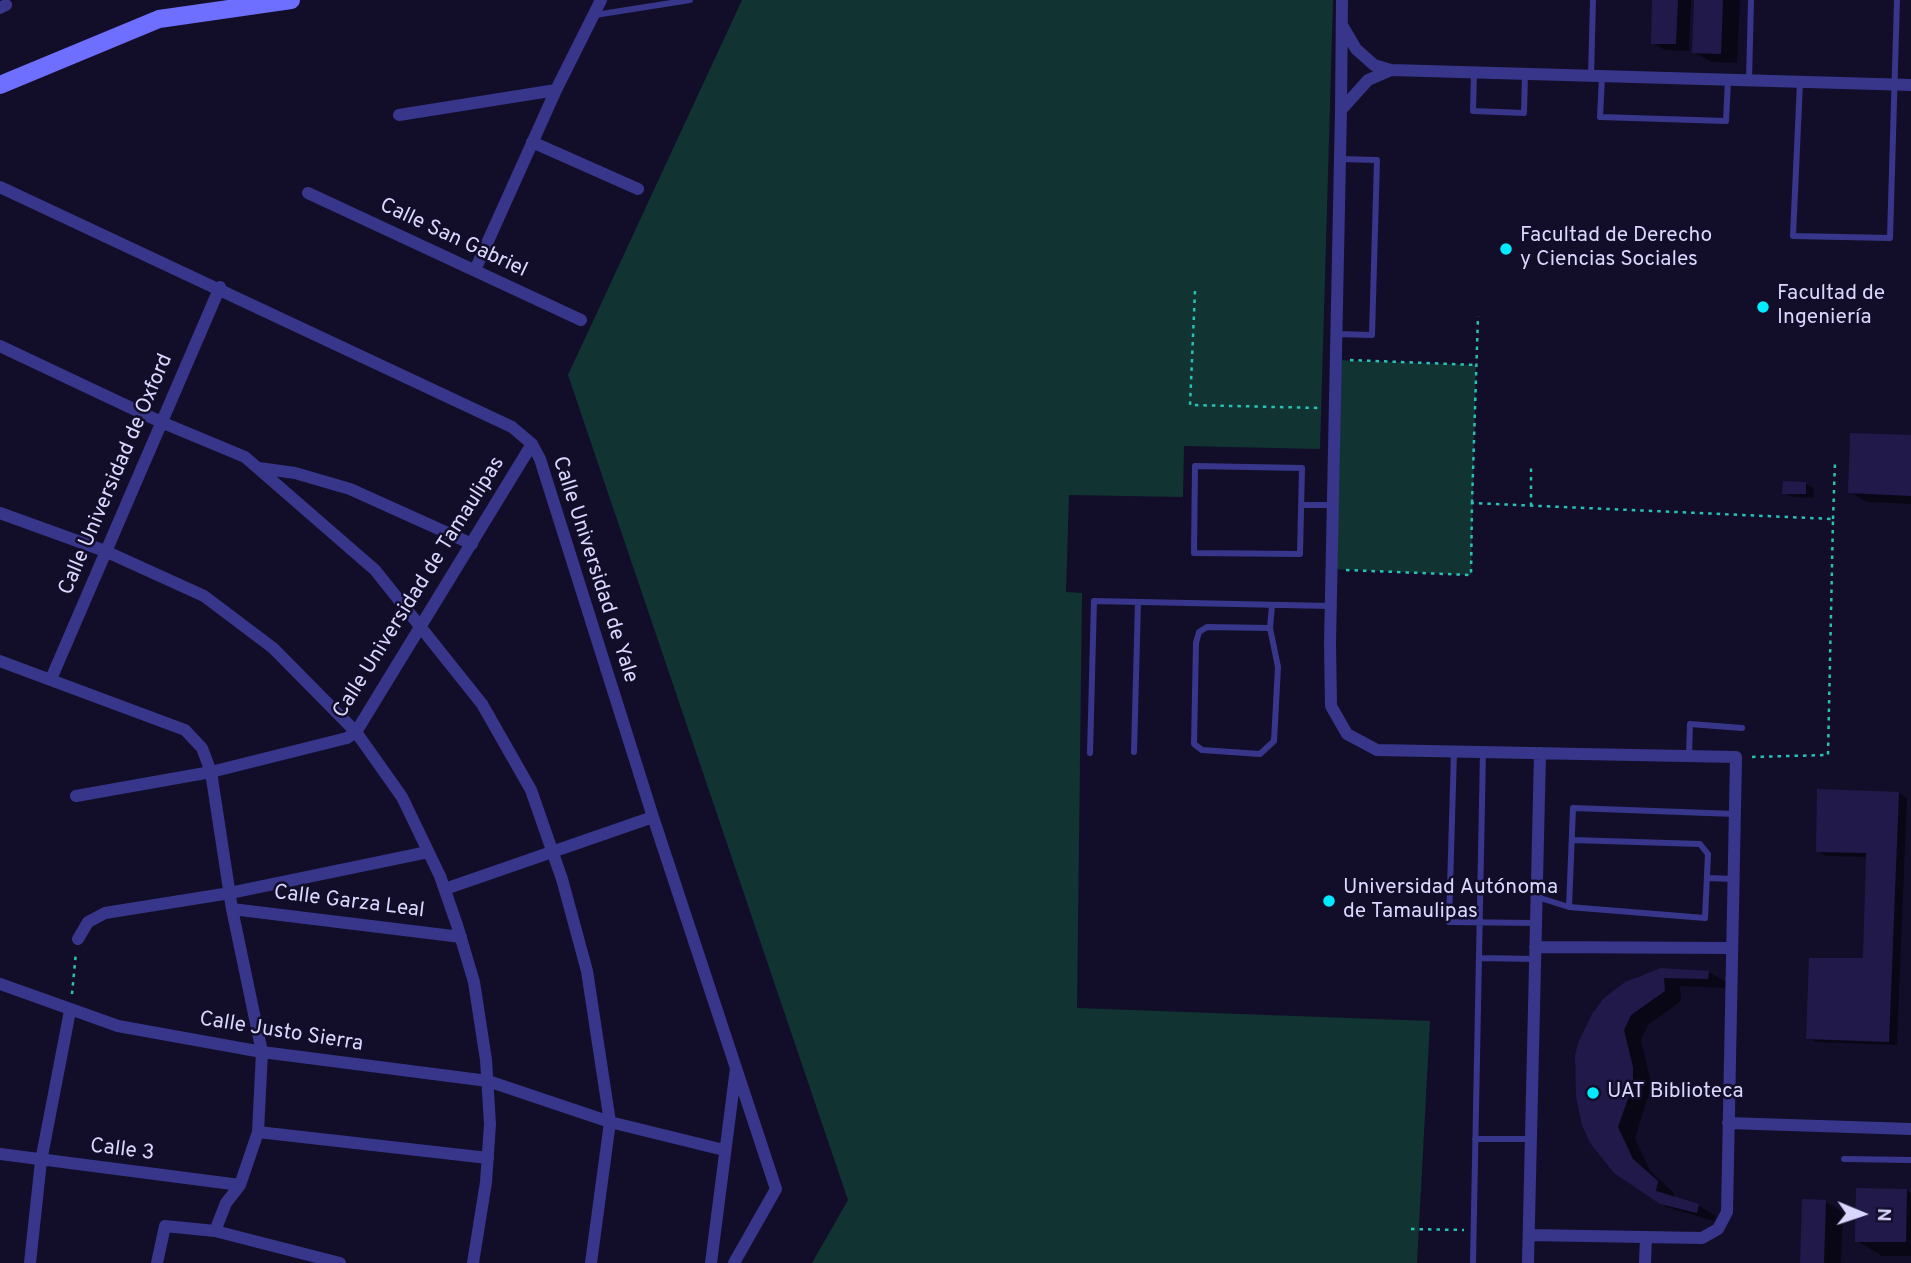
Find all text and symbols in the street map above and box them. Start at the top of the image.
street label: Calle San Gabriel [375,194,531,284]
place label: Facultad de Derecho y Ciencias Sociales [1520,224,1712,274]
marker: Facultad de Derecho y Ciencias Sociales [1498,241,1514,257]
place label: Facultad de Ingeniería [1777,282,1885,332]
marker: Facultad de Ingeniería [1755,299,1771,315]
street label: Calle Universidad de Oxford [55,351,179,599]
street label: Calle Universidad de Tamaulipas [329,453,511,723]
street label: Calle Universidad de Yale [545,454,643,686]
place label: Universidad Autónoma de Tamaulipas [1343,876,1558,926]
street label: Calle Garza Leal [272,881,426,925]
marker: Universidad Autónoma de Tamaulipas [1321,893,1337,909]
street label: Calle Justo Sierra [197,1008,365,1058]
place label: UAT Biblioteca [1607,1080,1744,1106]
marker: UAT Biblioteca [1585,1085,1601,1101]
street label: Calle 3 [88,1135,156,1167]
north arrow [1827,1179,1897,1249]
text: N [1871,1207,1895,1222]

